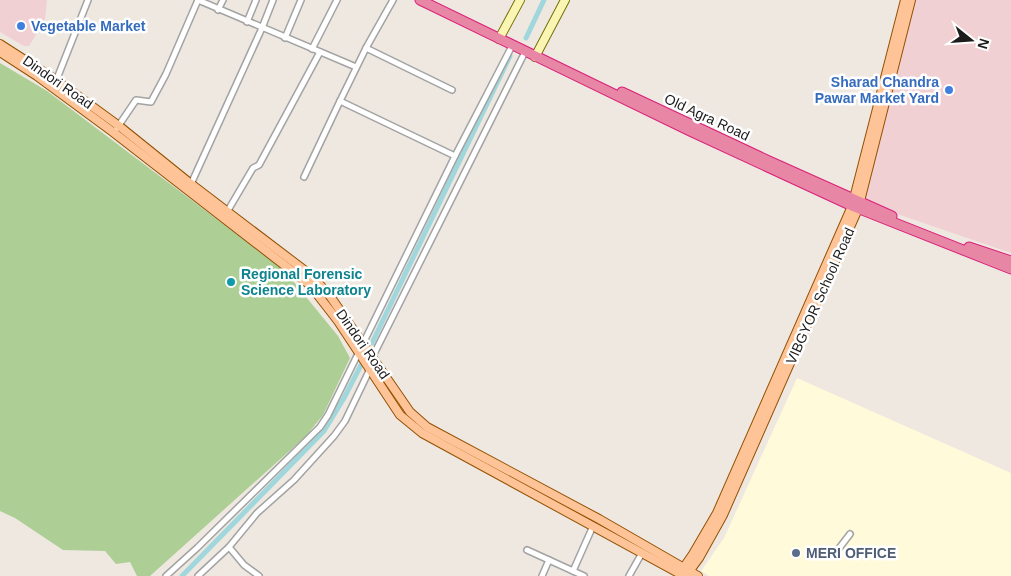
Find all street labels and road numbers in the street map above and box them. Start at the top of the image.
street label: Dindori Road [20,52,96,112]
street label: Old Agra Road [662,90,752,144]
street label: VIBGYOR School Road [783,225,857,367]
street label: Dindori Road [333,306,393,382]

